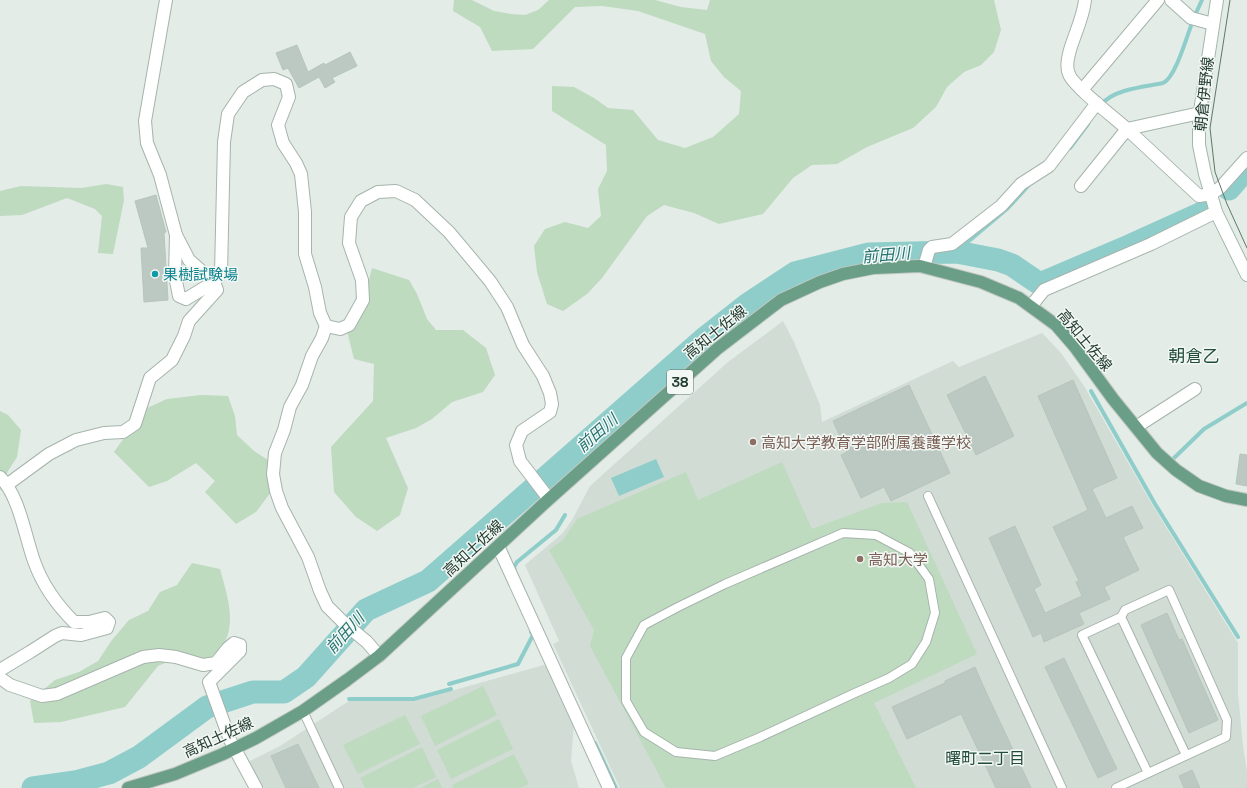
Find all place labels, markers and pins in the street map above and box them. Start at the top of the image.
place label: 果樹試験場 [163,265,238,284]
marker: 果樹試験場 [150,269,160,279]
place label: 高知大学教育学部附属養護学校 [761,433,971,452]
marker: 高知大学教育学部附属養護学校 [748,437,758,447]
place label: 高知大学 [868,550,928,569]
marker: 高知大学 [855,554,865,564]

